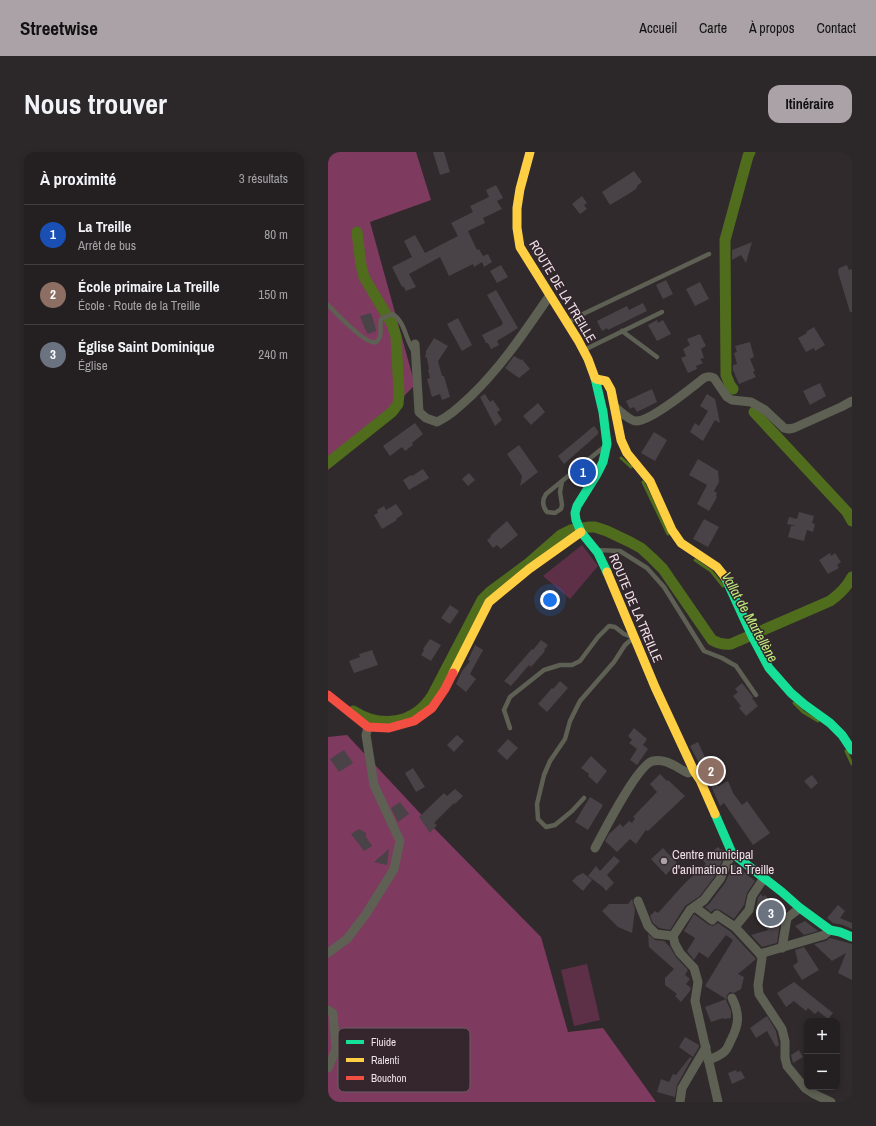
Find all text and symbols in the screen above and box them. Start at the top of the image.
text: Streetwise [20,15,98,41]
text: Accueil [639,19,677,37]
text: Carte [699,19,727,37]
text: À propos [749,19,794,37]
text: Contact [816,19,856,37]
text: Nous trouver [24,85,167,123]
button: Itinéraire [768,85,852,123]
text: À proximité [40,167,116,190]
text: 3 résultats [239,170,288,187]
text: La Treille [78,216,131,237]
text: 1 [50,226,56,243]
text: 80 m [264,226,288,243]
text: Arrêt de bus [78,237,136,254]
street label: ROUTE DE LA TREILLE [525,237,600,346]
text: École primaire La Treille [78,276,220,297]
text: 2 [50,286,56,303]
text: 150 m [258,286,288,303]
text: École · Route de la Treille [78,297,200,314]
text: Église Saint Dominique [78,336,215,357]
text: 3 [50,346,56,363]
text: 240 m [258,346,288,363]
text: Église [78,357,108,374]
pin: 1 [570,457,596,487]
street label: ROUTE DE LA TREILLE [605,551,666,665]
water label: Vallat de Martellène [718,569,782,665]
your location [540,590,560,610]
pin: 2 [698,756,724,786]
place label: Centre municipal d'animation La Treille [672,846,774,878]
marker: Centre municipal d'animation La Treille [659,856,669,866]
pin: 3 [758,898,784,928]
map controls [804,1018,840,1090]
button: + [804,1018,840,1054]
legend [338,1028,470,1092]
text: Fluide [371,1035,396,1049]
text: Ralenti [371,1053,400,1067]
button: − [804,1054,840,1090]
text: Bouchon [371,1071,407,1085]

